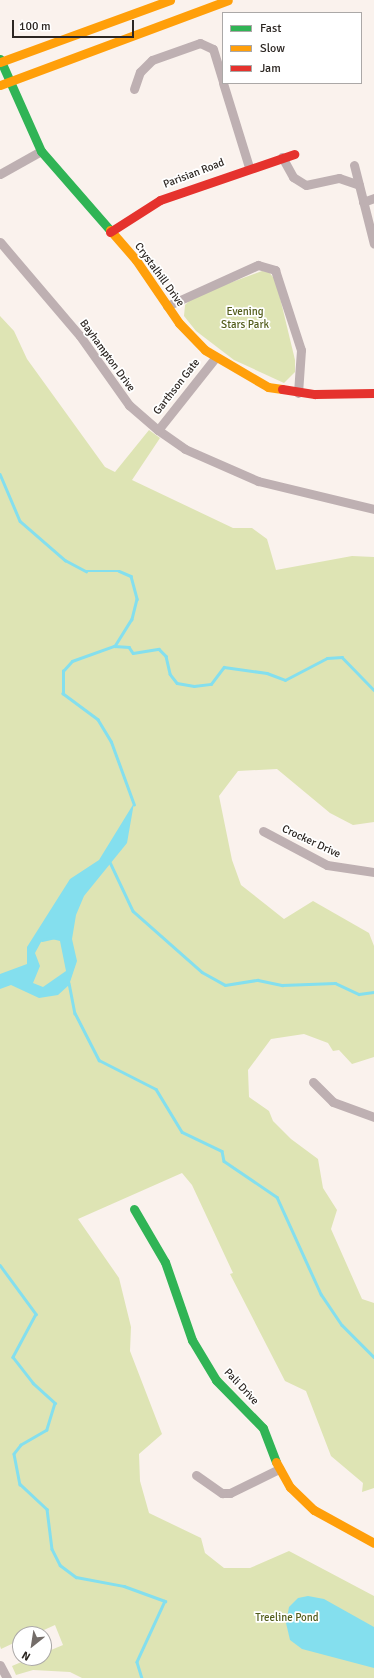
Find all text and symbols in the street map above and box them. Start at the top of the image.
scale bar [14,12,136,38]
legend [222,12,362,84]
text: 100 m [19,19,51,34]
text: Fast [260,21,281,36]
text: Slow [260,41,285,56]
text: Jam [260,61,281,76]
street label: Parisian Road [162,156,226,192]
street label: Crystalhill Drive [131,240,187,310]
park label: Evening Stars Park [221,306,269,332]
street label: Bayhampton Drive [76,317,138,395]
street label: Garthson Gate [151,356,203,418]
street label: Crocker Drive [280,823,342,861]
street label: Pali Drive [221,1366,261,1408]
park label: Treeline Pond [255,1611,319,1625]
north arrow [12,1626,52,1666]
text: N [20,1648,33,1664]

